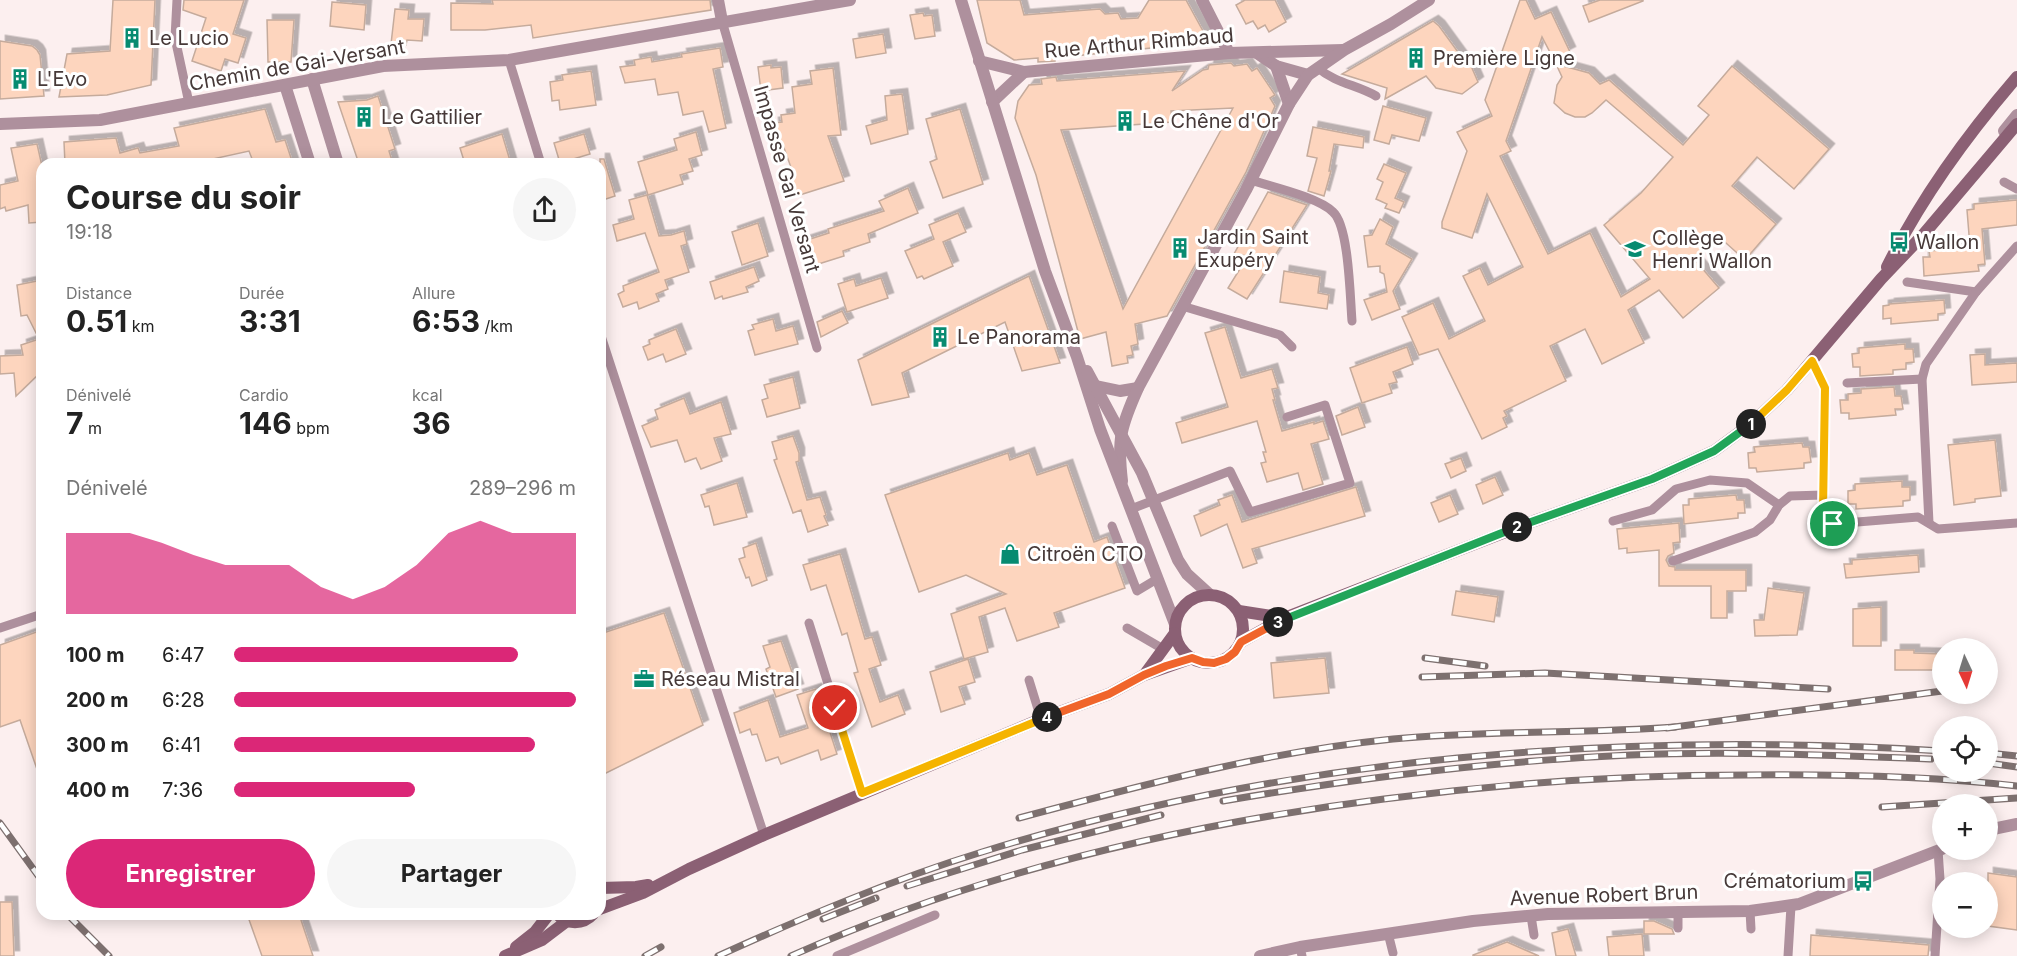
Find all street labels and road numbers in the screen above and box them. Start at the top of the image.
street label: Rue Arthur Rimbaud [1043,23,1235,63]
street label: Chemin de Gai-Versant [187,34,407,96]
street label: Impasse Gai Versant [749,83,825,276]
street label: Avenue Robert Brun [1509,880,1699,910]

